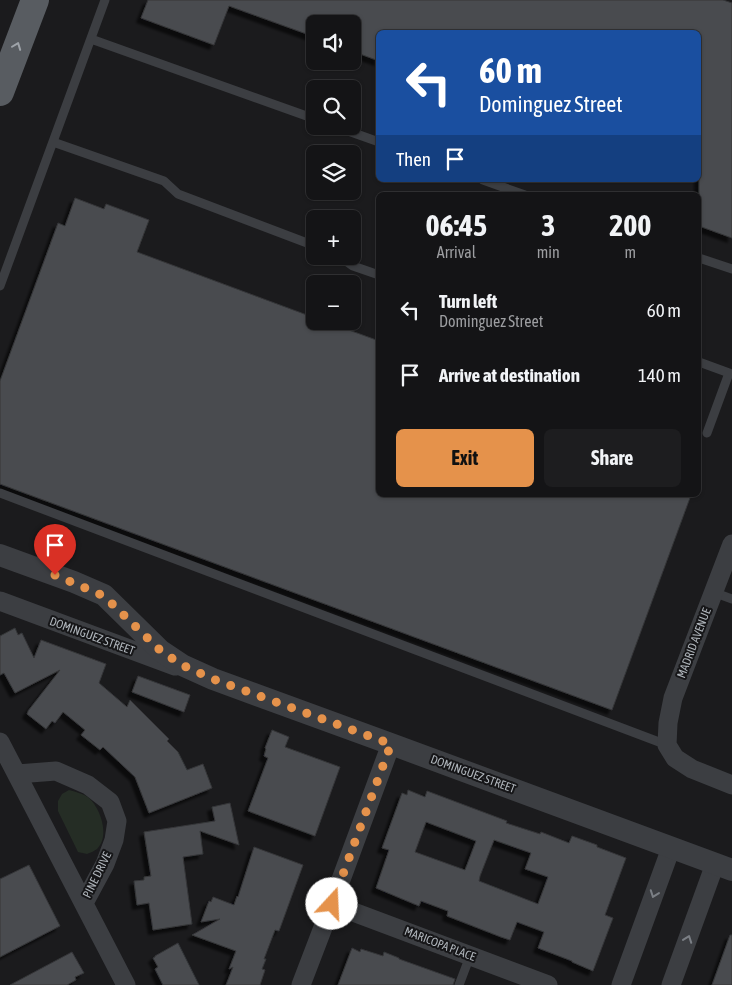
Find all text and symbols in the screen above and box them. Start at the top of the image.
map controls [306,15,361,330]
button: sound [306,15,361,70]
one-way arrow [11,42,21,51]
icon: left [396,50,461,115]
text: 60 m [479,50,542,90]
button: search [306,80,361,135]
text: Dominguez Street [479,91,623,117]
button: layers [306,145,361,200]
icon: arrive [441,145,469,173]
text: Then [396,148,431,170]
text: 06:45 [425,208,487,242]
text: 3 [541,208,555,242]
text: 200 [609,208,651,242]
button: + [306,210,361,265]
text: Arrival [437,243,476,261]
text: min [537,243,560,261]
text: m [625,243,636,261]
button: − [306,275,361,330]
text: Turn left [439,290,497,312]
icon: left [396,296,424,324]
text: 60 m [647,299,681,321]
text: Dominguez Street [439,312,543,330]
icon: arrive [396,361,424,389]
text: Arrive at destination [439,364,580,386]
text: 140 m [638,364,681,386]
button: Exit [396,429,534,487]
button: Share [544,429,681,487]
pin [34,524,76,575]
icon: arrive [41,531,69,559]
street label: MADRID AVENUE [674,606,714,680]
street label: DOMINGUEZ STREET [48,614,137,658]
street label: DOMINGUEZ STREET [429,752,518,796]
street label: PINE DRIVE [80,850,114,900]
position arrow [305,877,357,929]
one-way arrow [650,889,660,898]
street label: MARICOPA PLACE [402,924,478,964]
one-way arrow [682,935,692,944]

